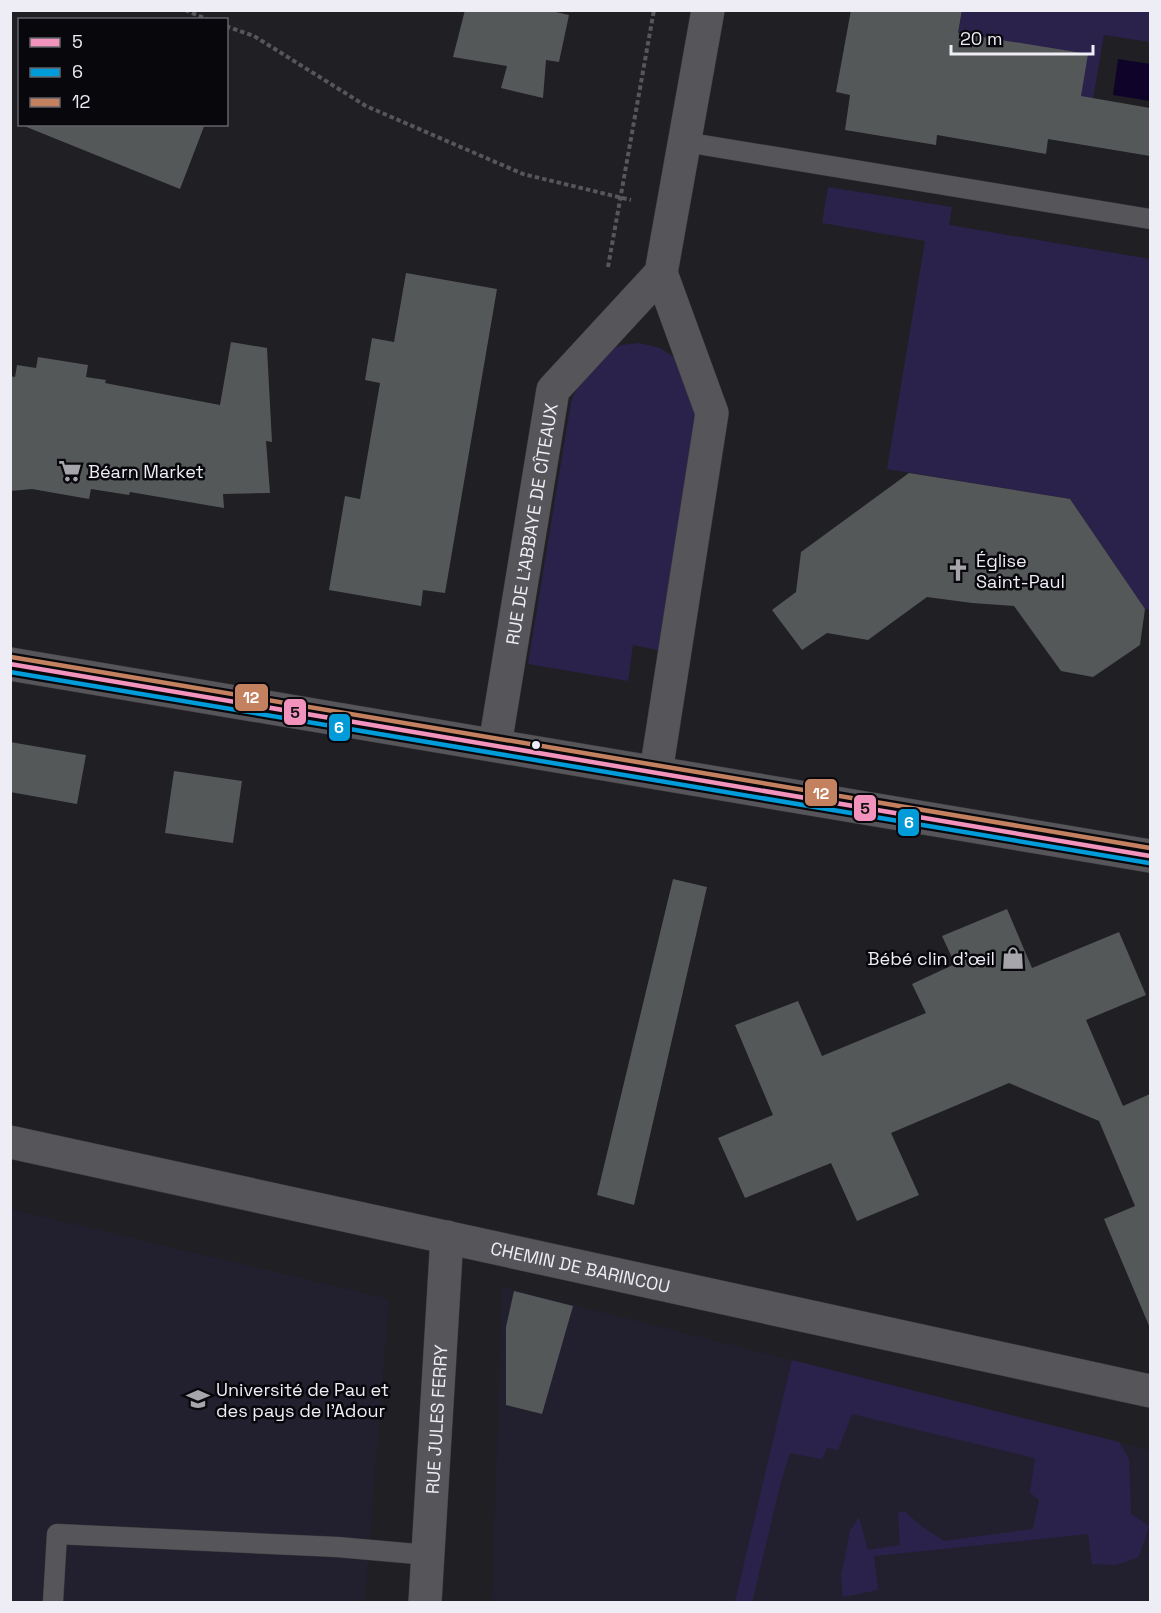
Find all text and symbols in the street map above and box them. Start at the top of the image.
legend [18,18,228,126]
scale bar [951,18,1094,56]
text: 20 m [960,27,1003,50]
text: 5 [72,30,83,53]
text: 6 [72,60,83,83]
text: 12 [72,90,90,113]
street label: RUE DE L'ABBAYE DE CÎTEAUX [500,401,562,646]
supermarket icon: Béarn Market [57,458,83,484]
place label: Béarn Market [88,460,204,483]
place label: Église Saint-Paul [976,549,1065,593]
church icon: Église Saint-Paul [945,557,971,583]
line badge: 12 [234,683,269,712]
text: 12 [243,687,259,708]
line badge: 5 [283,698,307,726]
text: 5 [290,702,300,723]
line badge: 6 [328,713,351,742]
text: 6 [334,717,344,738]
unlabelled marker [530,739,542,751]
line badge: 12 [804,778,838,807]
text: 12 [813,783,829,804]
line badge: 5 [853,794,877,822]
text: 5 [860,798,870,819]
line badge: 6 [897,808,920,837]
text: 6 [904,812,914,833]
shop icon: Bébé clin d'œil [1000,945,1026,971]
place label: Bébé clin d'œil [868,947,995,970]
street label: CHEMIN DE BARINCOU [489,1236,673,1297]
street label: RUE JULES FERRY [420,1344,452,1495]
place label: Université de Pau et des pays de l'Adour [216,1378,389,1422]
school or university icon: Université de Pau et des pays de l'Adour [185,1386,211,1412]

